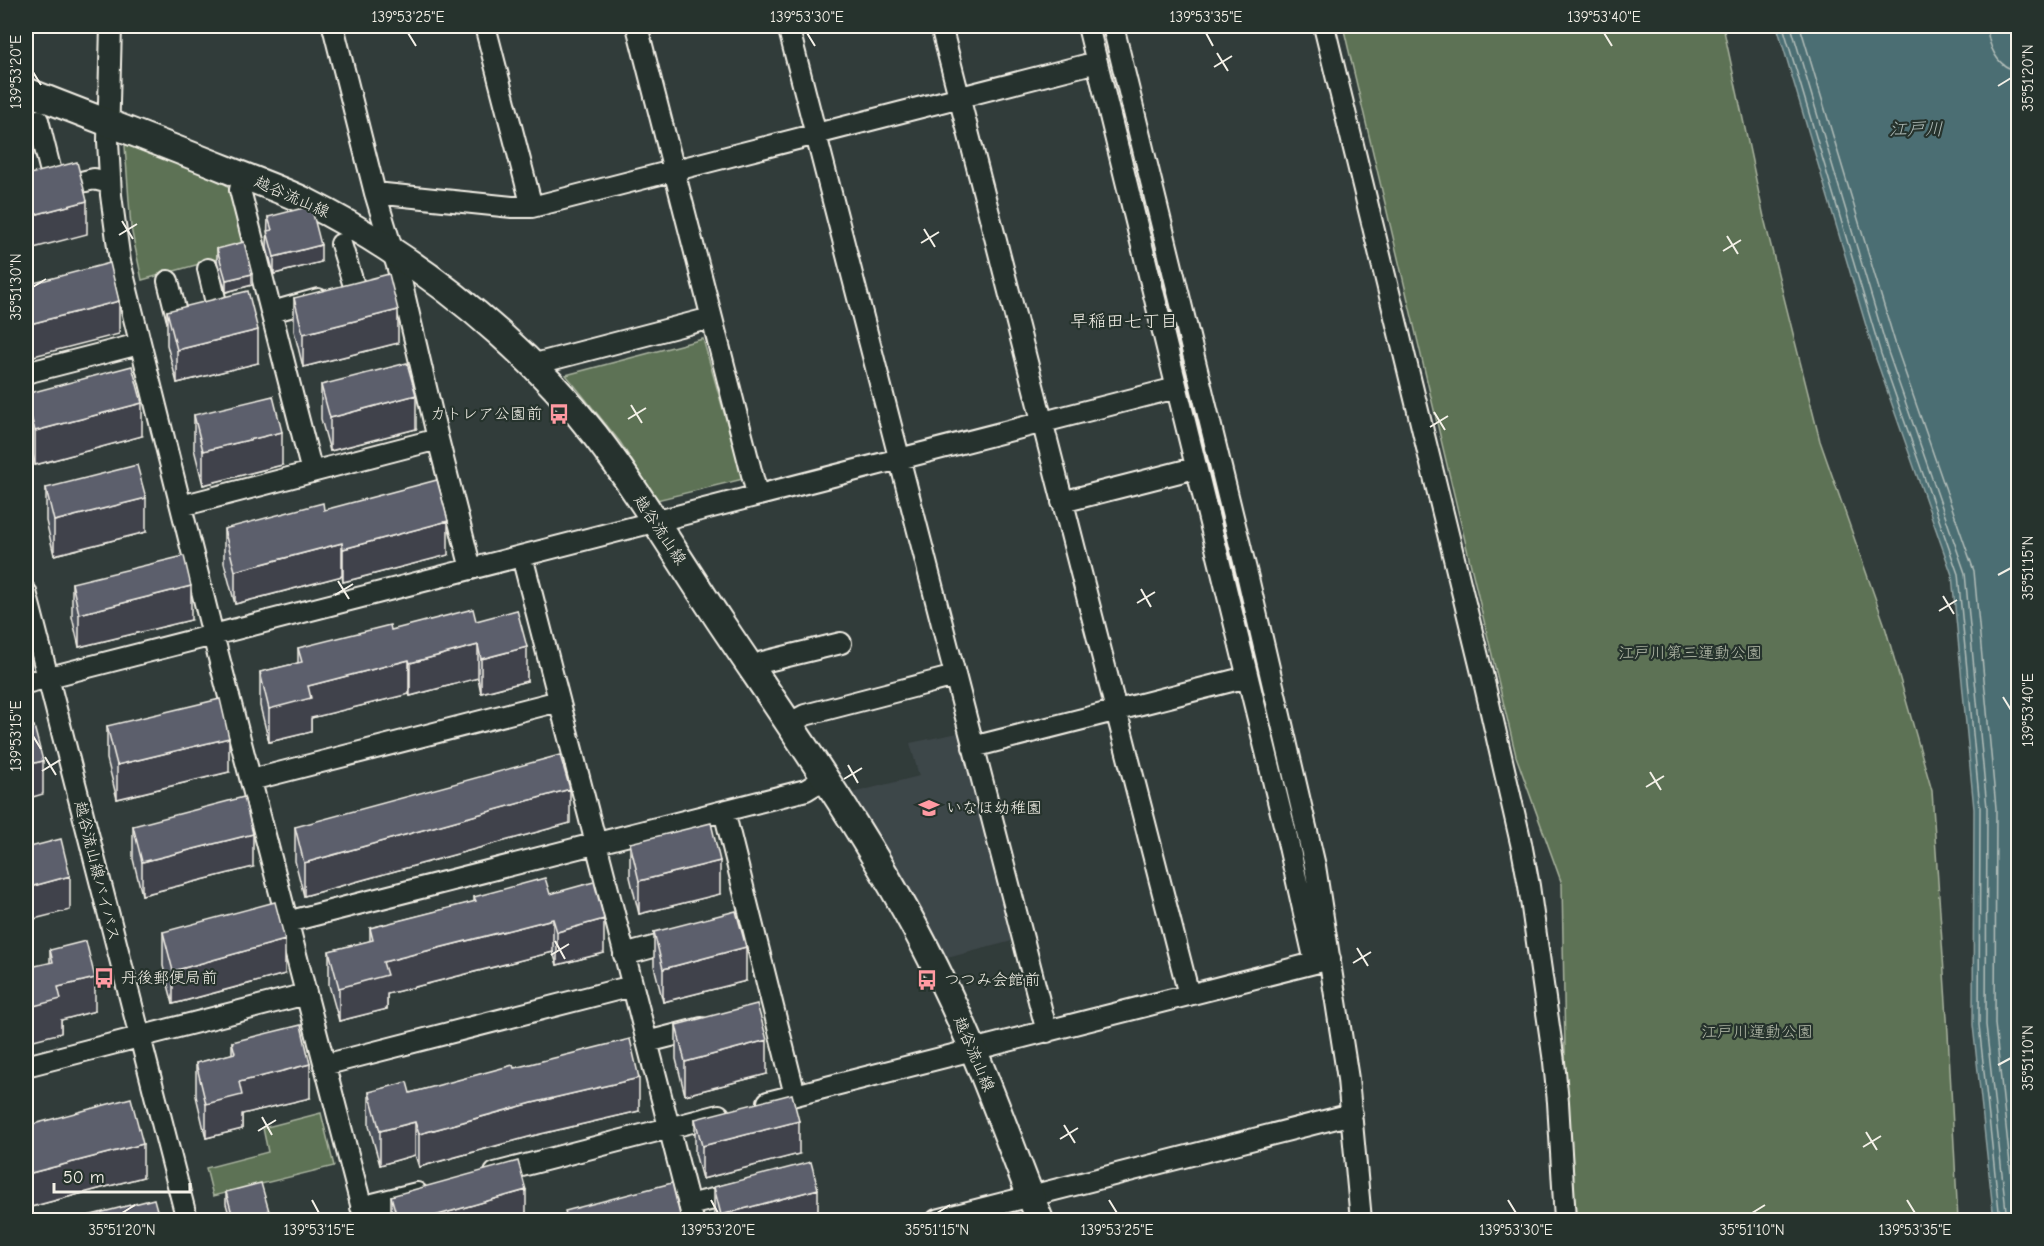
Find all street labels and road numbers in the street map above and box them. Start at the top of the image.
street label: 越谷流山線 [252,173,332,221]
street label: 越谷流山線 [630,492,690,568]
street label: 越谷流山線バイパス [71,799,123,943]
street label: 越谷流山線 [950,1014,998,1094]

